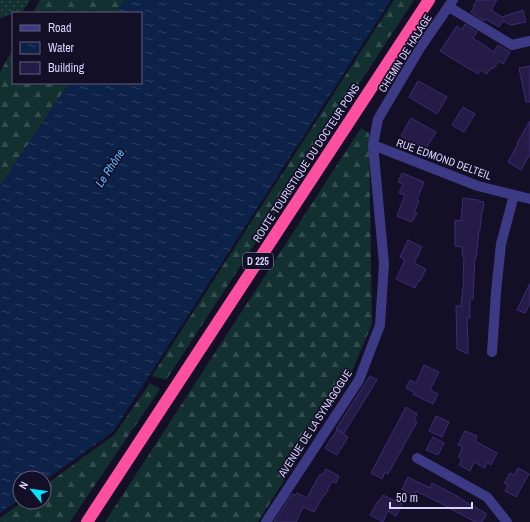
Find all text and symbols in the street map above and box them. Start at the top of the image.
street label: CHEMIN DE HALAGE [375,11,435,95]
legend [12,12,142,84]
text: Road [48,20,72,36]
text: Water [48,40,75,56]
text: Building [48,60,85,76]
street label: ROUTE TOURISTIQUE DU DOCTEUR PONS [249,81,363,245]
street label: RUE EDMOND DELTEIL [395,135,493,183]
water label: Le Rhône [92,145,129,190]
road number: D 225 [243,253,273,269]
street label: AVENUE DE LA SYNAGOGUE [274,367,355,480]
north arrow [12,470,52,510]
text: N [16,479,31,491]
scale bar [390,484,472,510]
text: 50 m [396,490,418,506]

